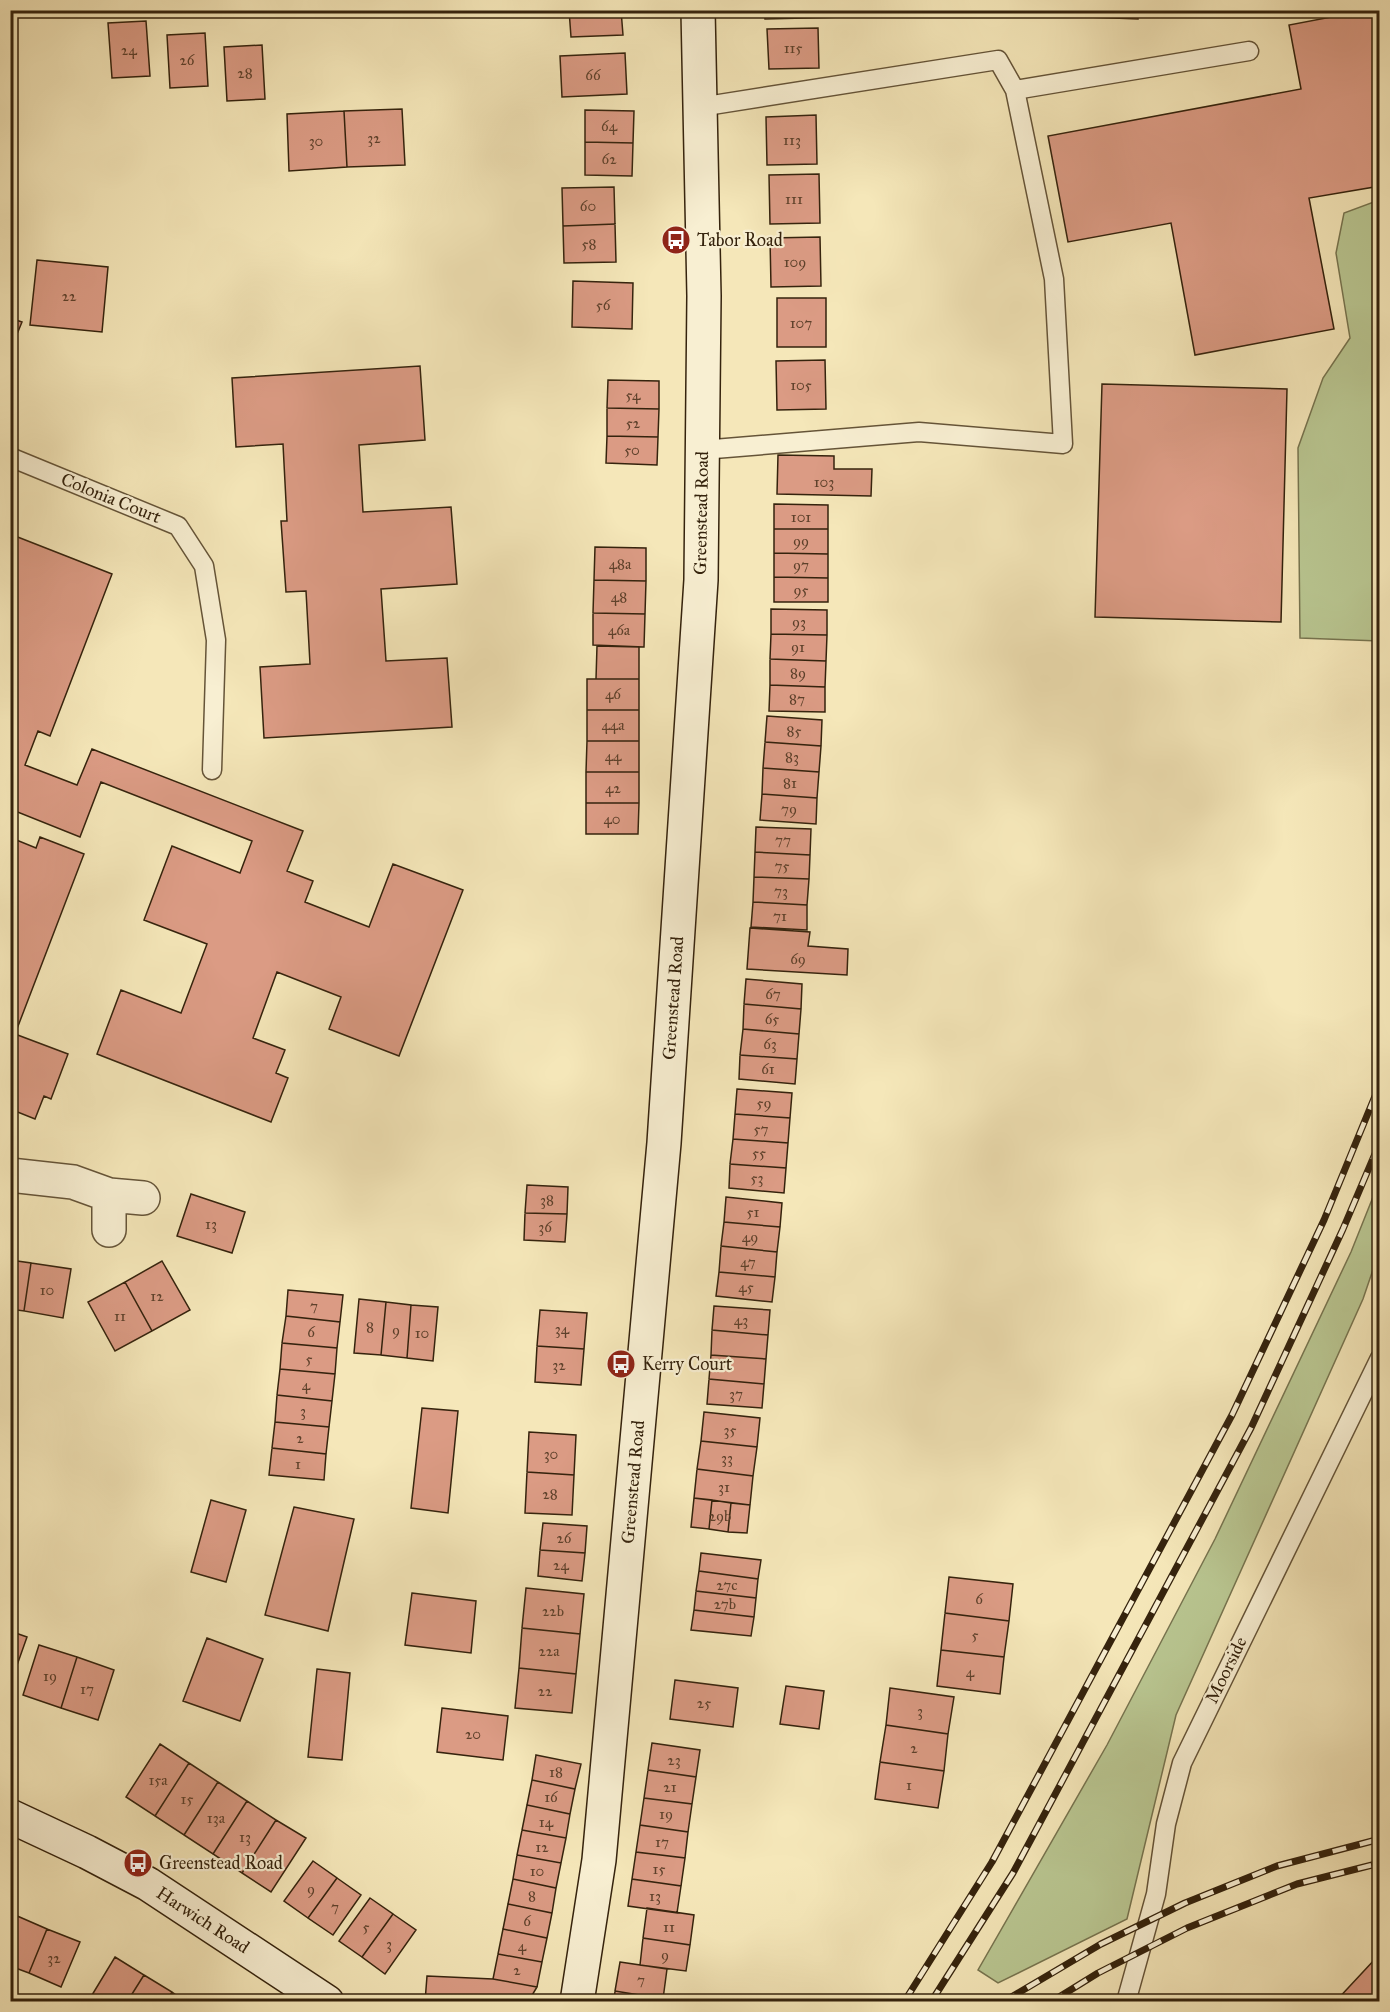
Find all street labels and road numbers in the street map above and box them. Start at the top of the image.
street label: Greenstead Road [689,451,713,575]
street label: Colonia Court [58,468,165,528]
street label: Greenstead Road [658,935,688,1061]
street label: Greenstead Road [617,1419,649,1545]
street label: Moorside [1200,1633,1252,1707]
street label: Harwich Road [152,1882,254,1958]

